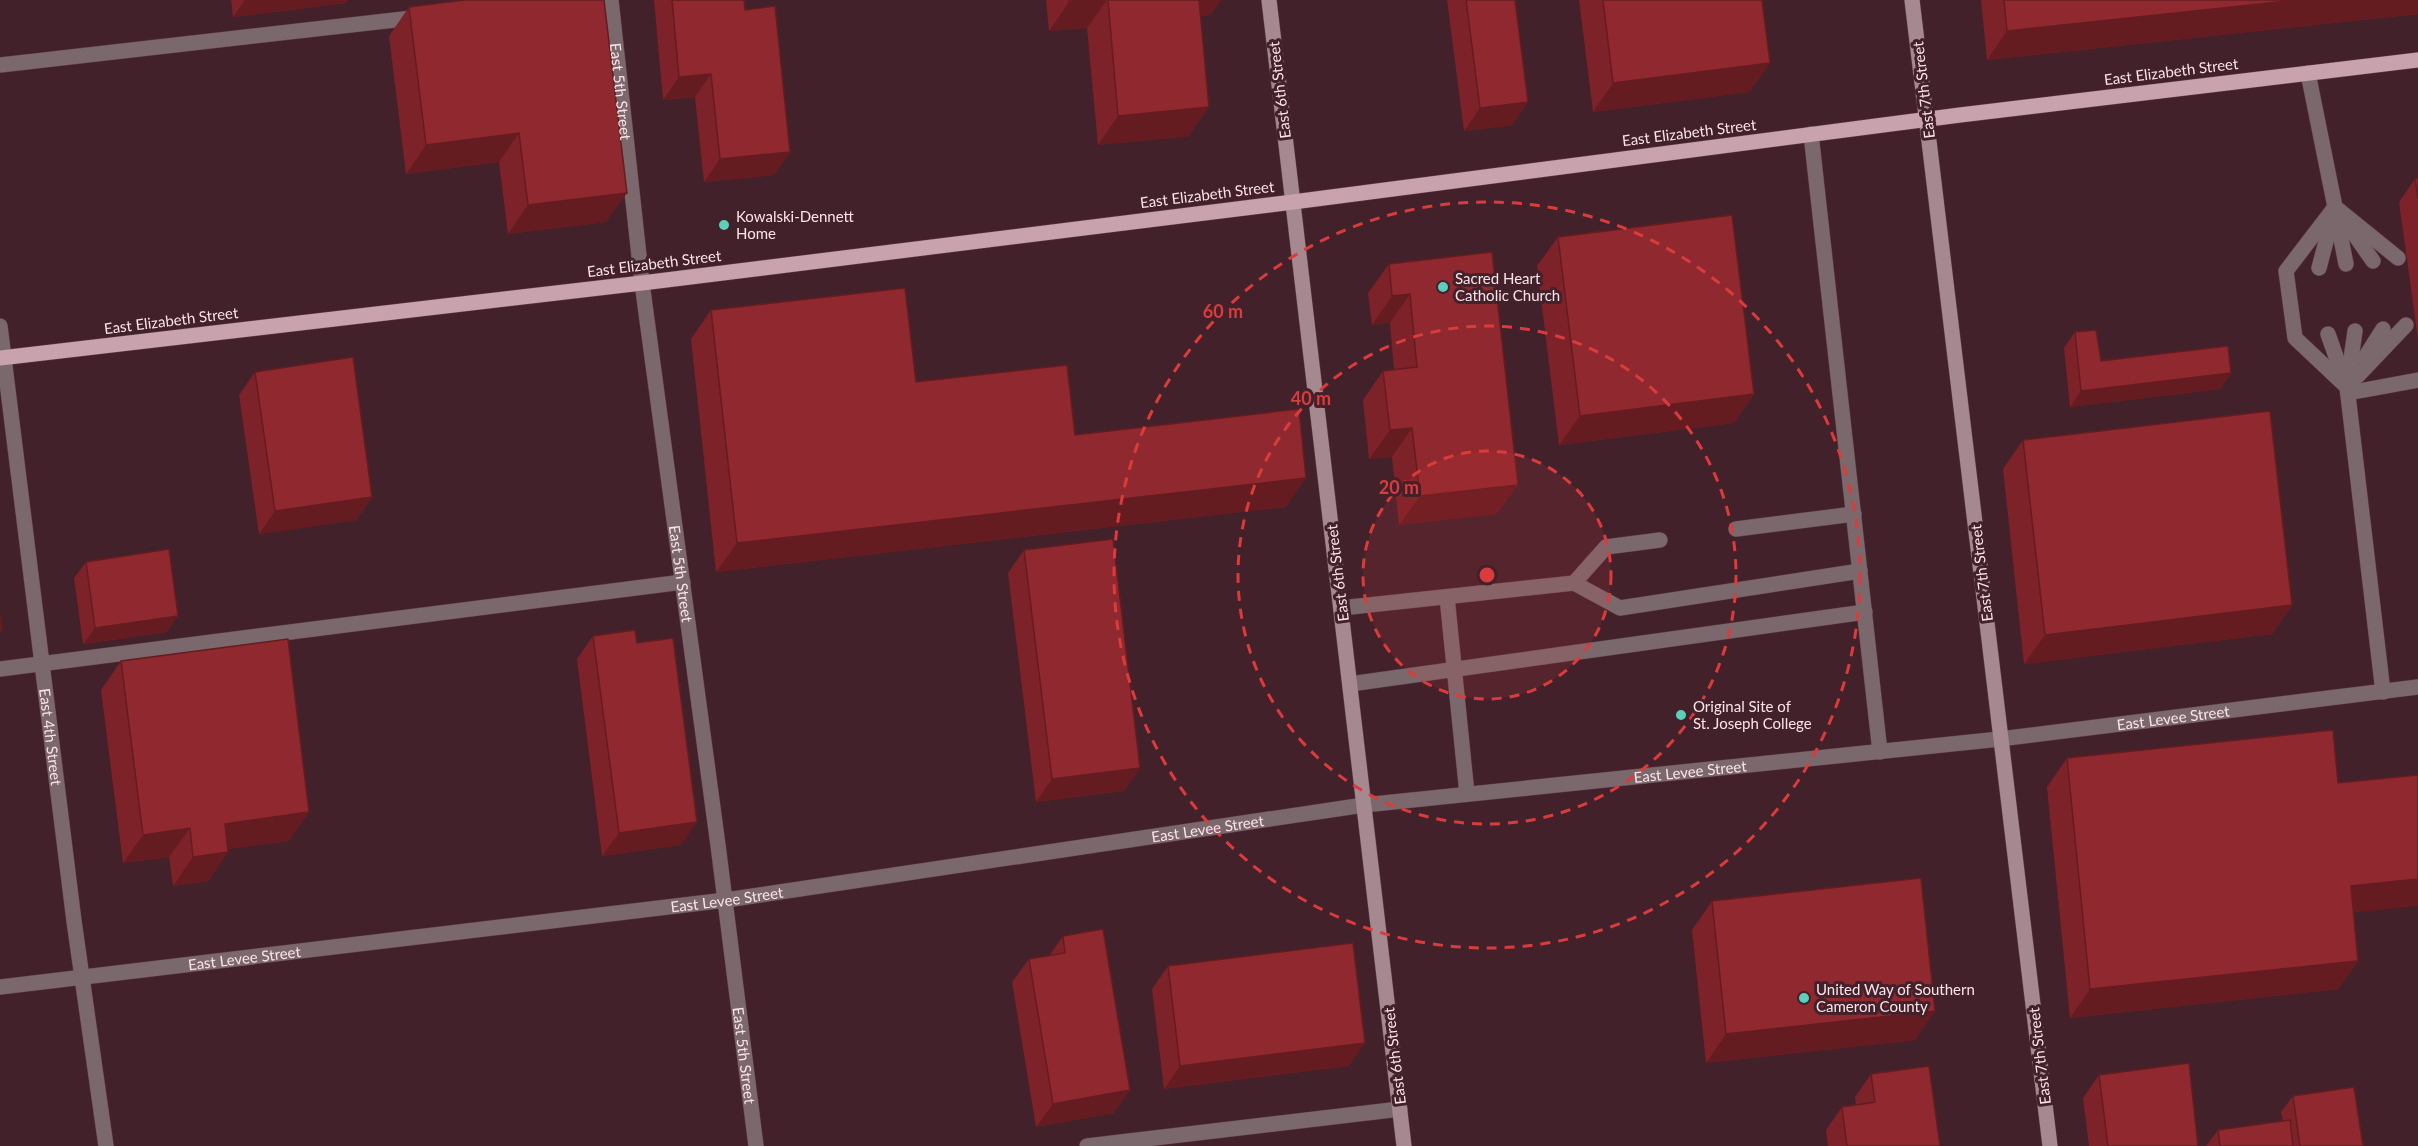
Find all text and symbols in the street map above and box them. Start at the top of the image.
street label: East 6th Street [1264,40,1294,139]
street label: East 7th Street [1908,40,1938,139]
street label: East 5th Street [607,42,635,142]
street label: East Elizabeth Street [2103,54,2240,88]
street label: East Elizabeth Street [1621,115,1758,149]
street label: East Elizabeth Street [1139,177,1276,211]
place label: Kowalski-Dennett Home [736,207,855,242]
marker: Kowalski-Dennett Home [717,218,731,232]
street label: East Elizabeth Street [586,246,723,280]
place label: Sacred Heart Catholic Church [1455,269,1560,304]
marker: Sacred Heart Catholic Church [1436,280,1450,294]
text: 60 m [1203,300,1243,322]
street label: East Elizabeth Street [103,303,240,337]
text: 40 m [1291,387,1331,409]
text: 20 m [1379,476,1419,498]
street label: East 6th Street [1322,523,1352,622]
street label: East 7th Street [1966,523,1996,622]
street label: East 5th Street [666,524,697,624]
centre of rings [1477,565,1497,585]
street label: East 4th Street [36,687,66,787]
place label: Original Site of St. Joseph College [1693,697,1812,732]
street label: East Levee Street [2116,701,2231,733]
marker: Original Site of St. Joseph College [1674,708,1688,722]
street label: East Levee Street [1633,756,1748,786]
street label: East Levee Street [1150,811,1266,846]
street label: East Levee Street [669,883,785,916]
street label: East Levee Street [187,942,302,973]
place label: United Way of Southern Cameron County [1816,980,1975,1015]
marker: United Way of Southern Cameron County [1797,991,1811,1005]
street label: East 5th Street [730,1006,760,1106]
street label: East 6th Street [1379,1006,1409,1105]
street label: East 7th Street [2024,1006,2054,1105]

